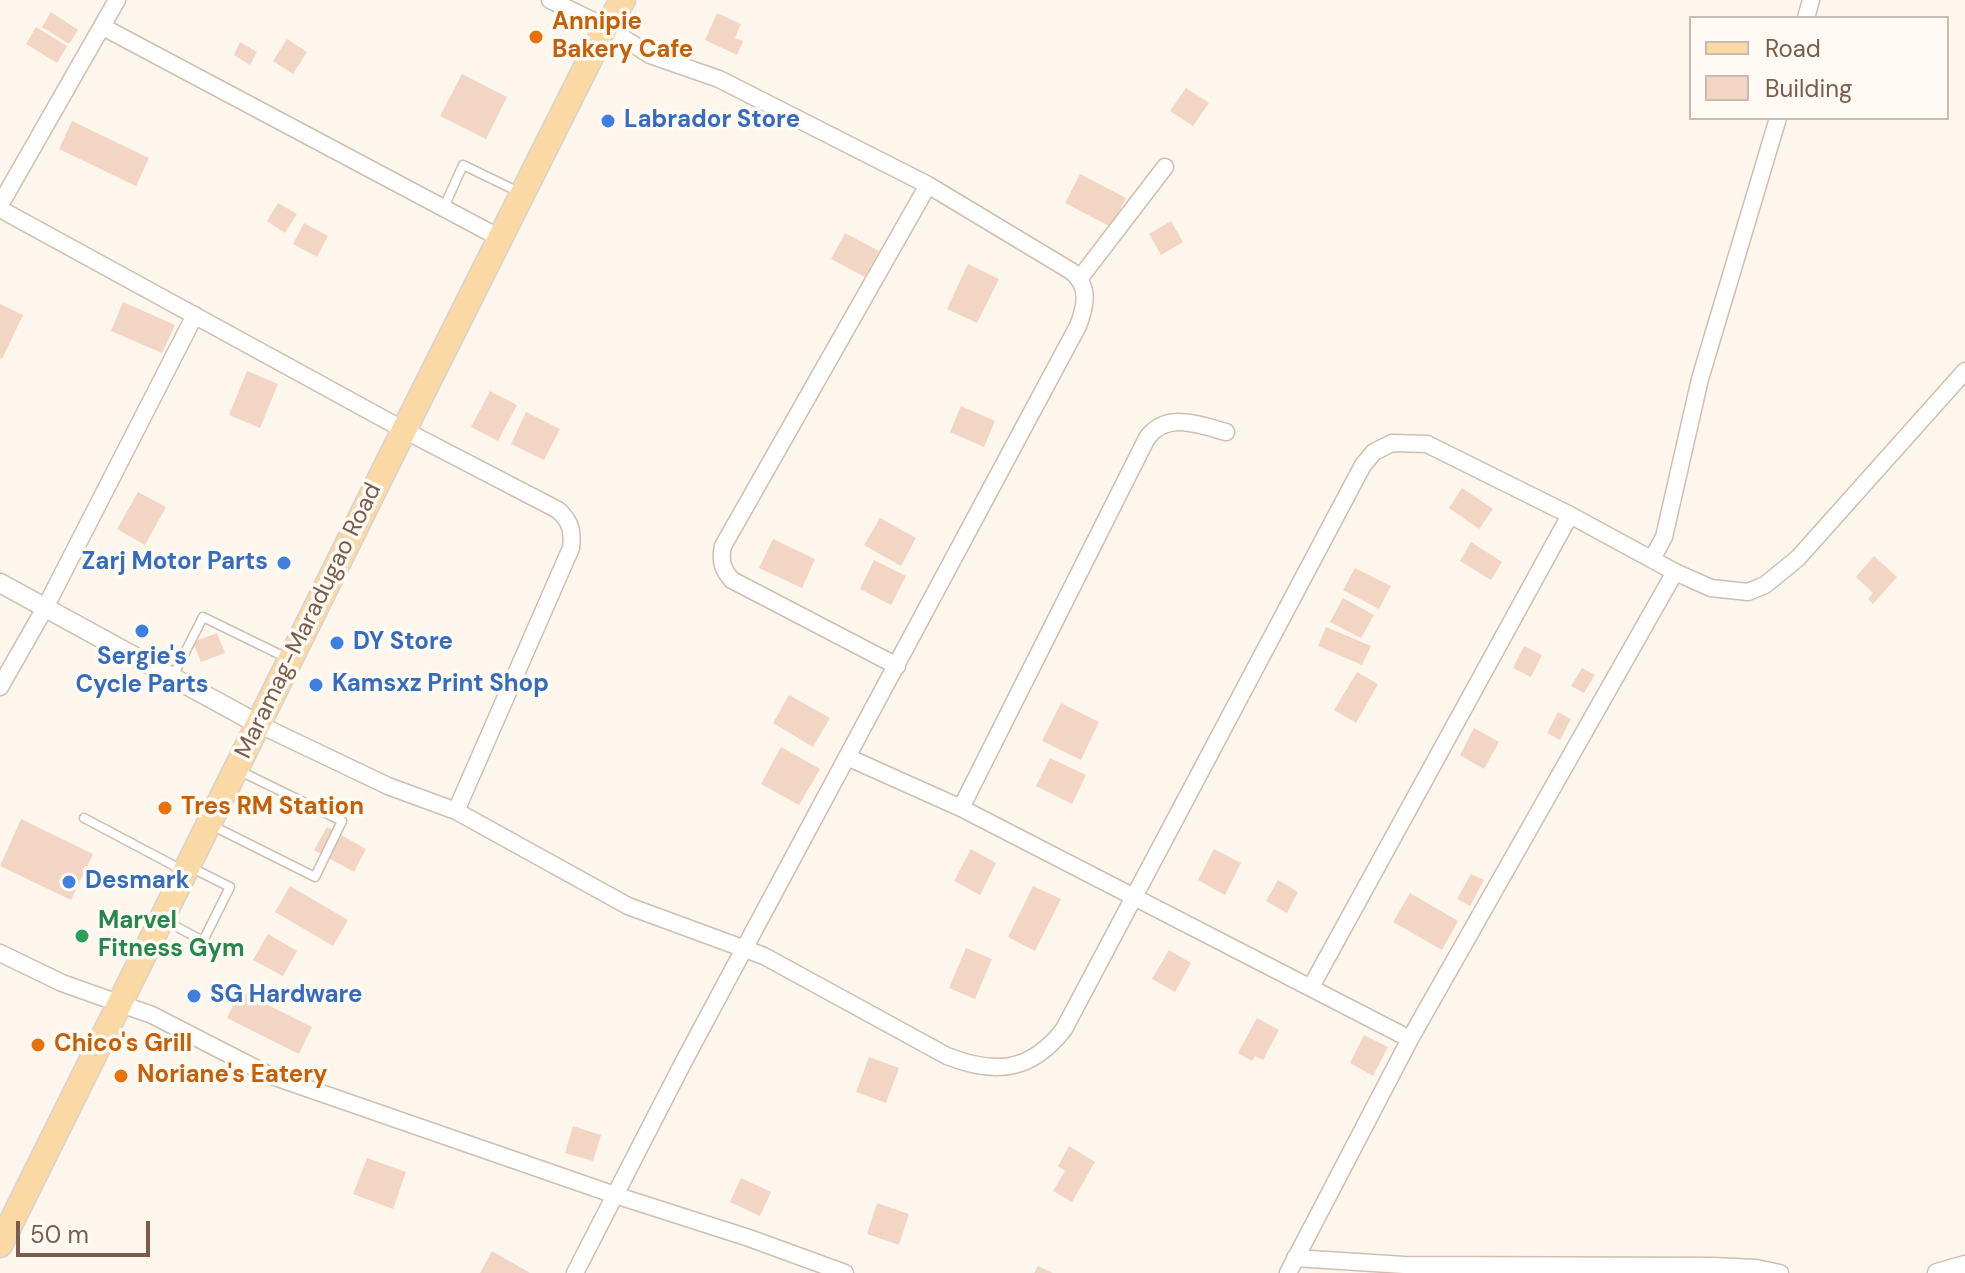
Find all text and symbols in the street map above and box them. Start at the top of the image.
place label: Annipie Bakery Cafe [552,9,693,65]
legend [1689,16,1949,120]
marker: Annipie Bakery Cafe [527,28,545,46]
text: Road [1765,33,1821,64]
text: Building [1765,73,1852,104]
place label: Labrador Store [624,107,800,135]
marker: Labrador Store [599,112,617,130]
street label: Maramag-Maradugao Road [230,479,388,763]
place label: Zarj Motor Parts [81,549,268,577]
marker: Zarj Motor Parts [275,554,293,572]
marker: Sergie's Cycle Parts [133,622,151,640]
place label: DY Store [353,629,453,657]
marker: DY Store [328,634,346,652]
place label: Sergie's Cycle Parts [75,644,209,700]
place label: Kamsxz Print Shop [332,671,549,699]
marker: Kamsxz Print Shop [307,676,325,694]
place label: Tres RM Station [181,794,364,822]
marker: Tres RM Station [156,799,174,817]
place label: Desmark [85,868,190,896]
marker: Desmark [60,873,78,891]
place label: Marvel Fitness Gym [98,908,244,964]
marker: Marvel Fitness Gym [73,927,91,945]
place label: SG Hardware [210,982,363,1010]
marker: SG Hardware [185,987,203,1005]
place label: Chico's Grill [54,1031,192,1059]
marker: Chico's Grill [29,1036,47,1054]
place label: Noriane's Eatery [137,1062,327,1090]
marker: Noriane's Eatery [112,1067,130,1085]
scale bar [20,1205,154,1255]
text: 50 m [30,1219,89,1250]

